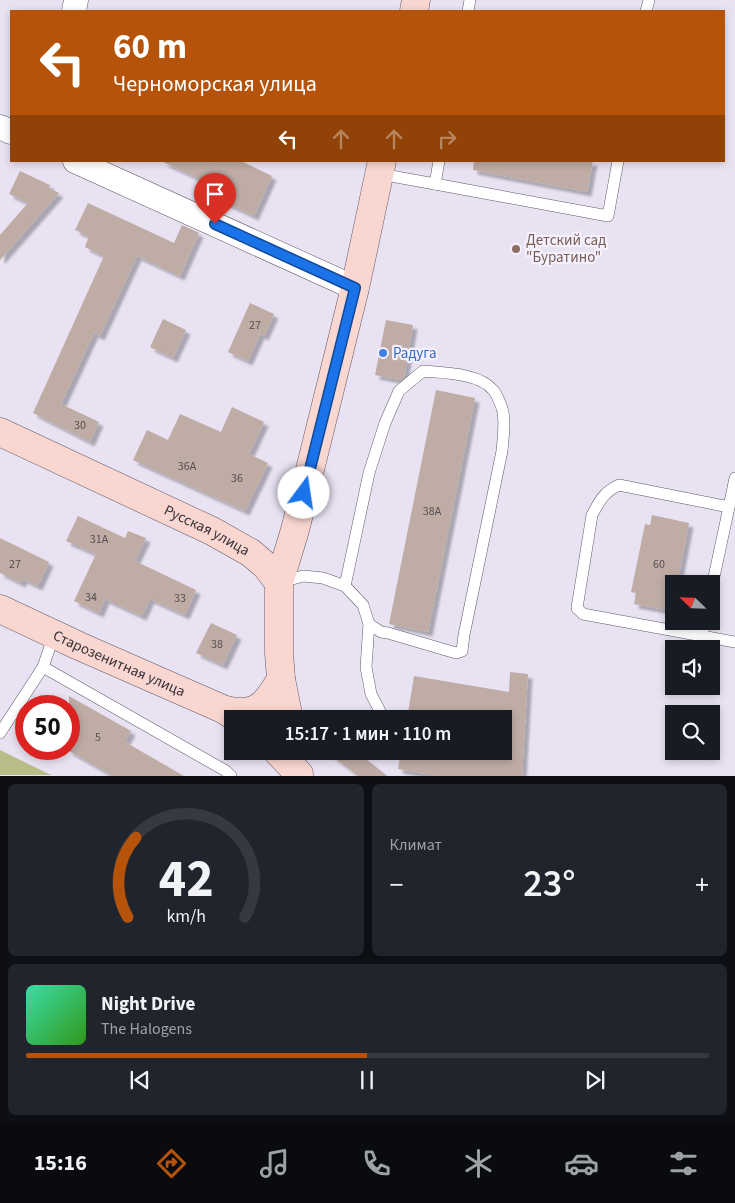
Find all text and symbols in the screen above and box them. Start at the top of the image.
text: 60 m [113,22,187,72]
icon: left [30,30,95,95]
text: Черноморская улица [113,68,317,100]
icon: left [274,125,302,153]
icon: ahead [327,125,355,153]
icon: ahead [380,125,408,153]
icon: right [433,125,461,153]
pin [194,173,236,224]
icon: arrive [201,180,229,208]
place label: Детский сад "Буратино" [526,230,606,268]
marker: Детский сад "Буратино" [510,243,522,255]
house number: 27 [249,317,261,334]
place label: Радуга [393,343,437,364]
marker: Радуга [377,347,389,359]
house number: 30 [74,417,86,434]
house number: 36А [178,458,197,475]
position arrow [277,466,329,518]
house number: 36 [231,470,243,487]
street label: Русская улица [160,500,253,561]
house number: 38А [423,503,442,520]
house number: 31А [90,531,109,548]
house number: 27 [9,556,21,573]
house number: 60 [653,556,665,573]
north arrow [665,575,720,630]
map controls [665,575,720,760]
house number: 34 [85,589,97,606]
house number: 33 [174,590,186,607]
street label: Старозенитная улица [49,625,188,702]
house number: 38 [211,636,223,653]
button: sound [665,640,720,695]
speed limit sign: 50 [15,695,80,760]
button: search [665,705,720,760]
text: 15:17 · 1 мин · 110 m [285,721,451,748]
house number: 5 [95,729,101,746]
text: Климат [390,834,442,856]
text: 42 [158,843,213,917]
text: 23° [523,857,575,911]
text: − [390,865,403,905]
text: + [695,865,709,905]
text: km/h [166,904,206,929]
text: Night Drive [101,991,195,1018]
text: The Halogens [101,1018,192,1040]
icon: previous [126,1066,154,1094]
icon: pause [353,1066,381,1094]
icon: next [581,1066,609,1094]
icon: directions [154,1146,189,1181]
icon: music [257,1146,292,1181]
icon: phone [359,1146,394,1181]
icon: climate [461,1146,496,1181]
icon: car [564,1146,599,1181]
icon: filters [666,1146,701,1181]
text: 15:16 [34,1147,87,1179]

